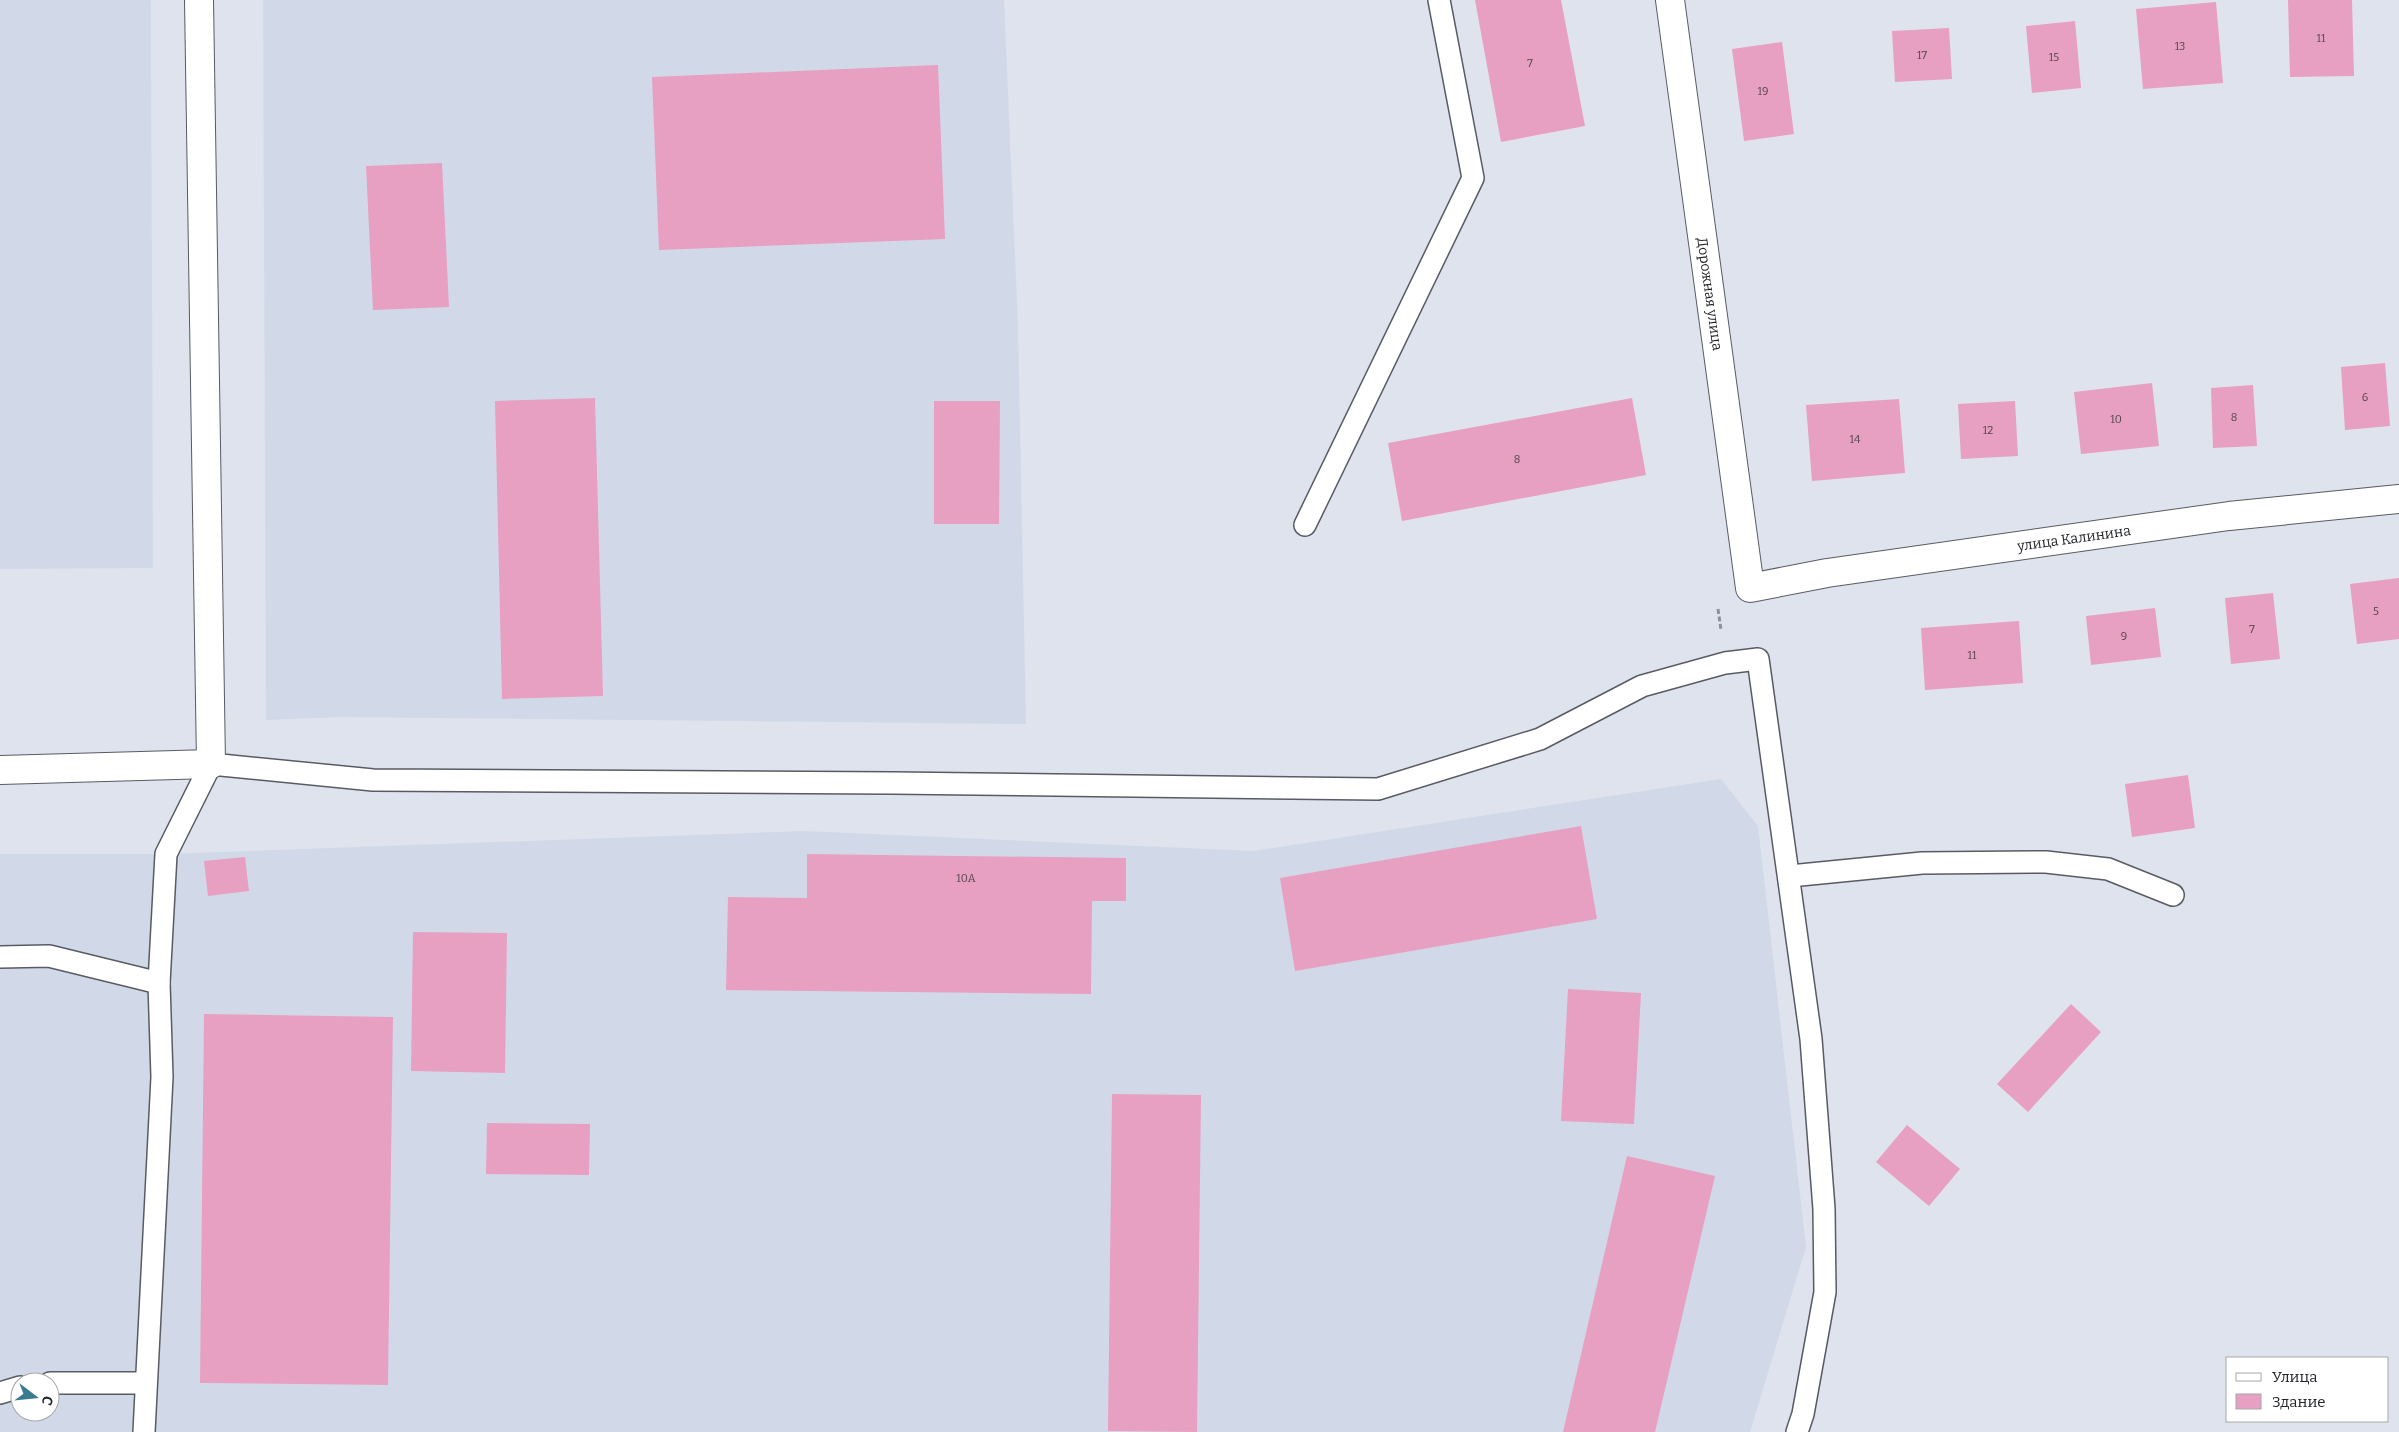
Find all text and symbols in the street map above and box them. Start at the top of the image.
house number: 11 [2317,32,2326,45]
house number: 13 [2175,40,2185,53]
house number: 17 [1917,49,1927,62]
house number: 15 [2049,51,2059,64]
house number: 7 [1527,57,1533,70]
house number: 19 [1758,85,1768,98]
street label: Дорожная улица [1693,237,1726,352]
house number: 6 [2362,391,2368,404]
house number: 8 [2231,411,2237,424]
house number: 10 [2110,413,2122,426]
house number: 12 [1983,424,1993,437]
house number: 14 [1850,433,1861,446]
house number: 8 [1514,453,1520,466]
street label: улица Калинина [2015,522,2132,555]
house number: 5 [2373,605,2379,618]
house number: 7 [2249,623,2255,636]
house number: 9 [2121,630,2127,643]
house number: 11 [1968,649,1977,662]
house number: 10А [956,872,976,885]
legend [2226,1357,2389,1422]
text: Улица [2272,1368,2318,1386]
north arrow [10,1372,60,1422]
text: Здание [2272,1393,2326,1411]
text: С [38,1394,56,1407]

